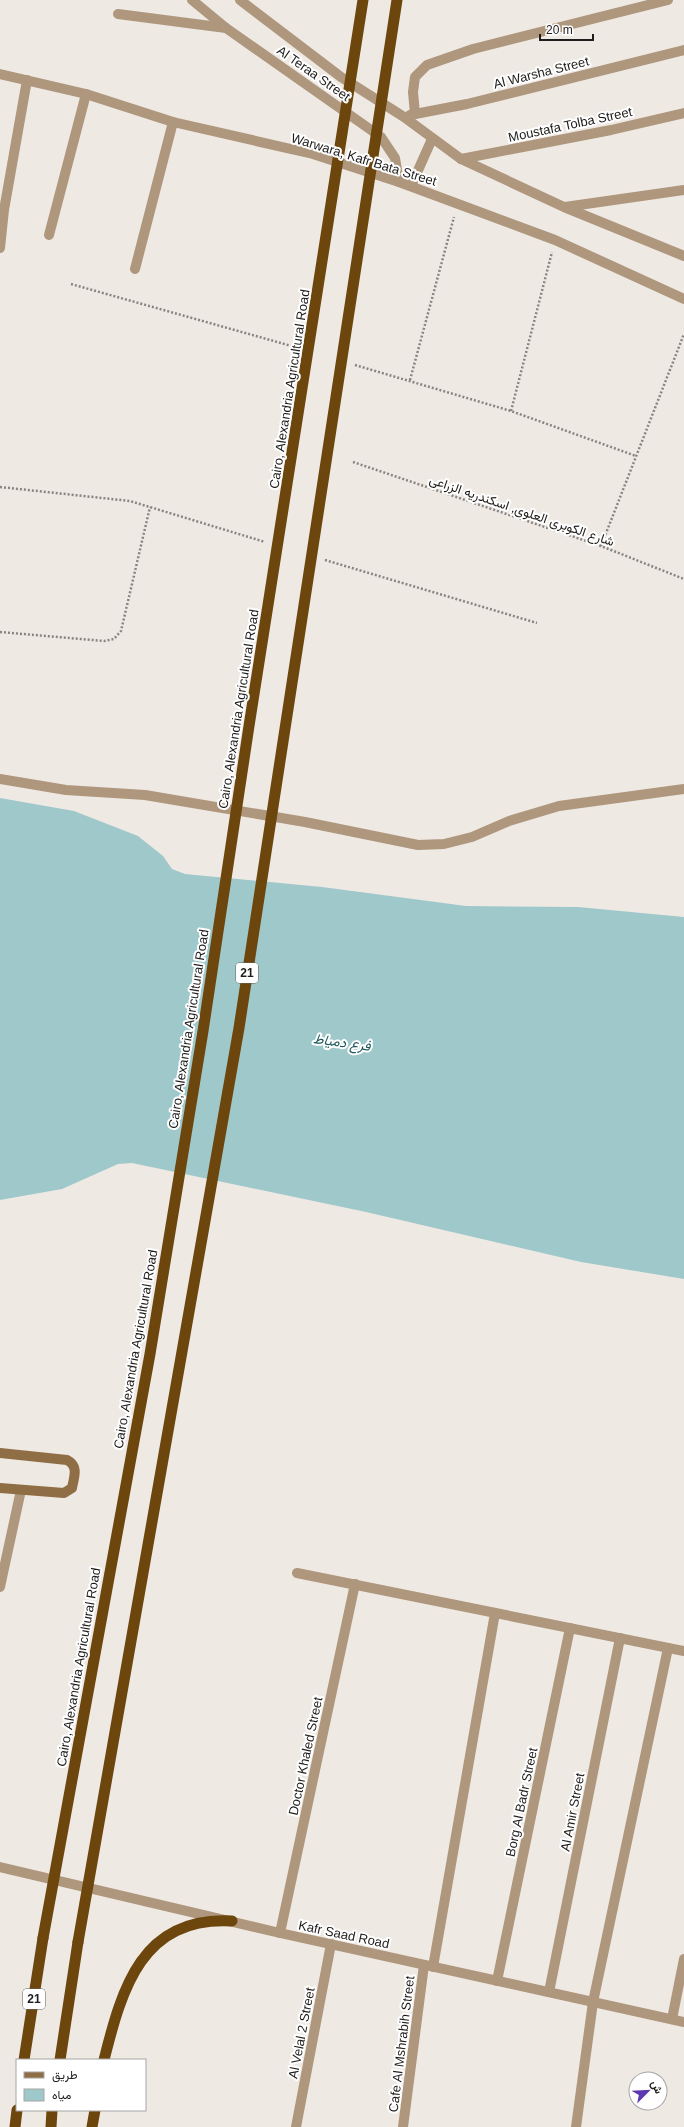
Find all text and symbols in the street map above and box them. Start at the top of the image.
scale bar [540,16,593,42]
text: 20 m [546,23,573,37]
street label: Al Teraa Street [274,43,353,104]
street label: Al Warsha Street [492,53,591,92]
street label: Moustafa Tolba Street [507,104,634,145]
street label: Warwara, Kafr Bata Street [289,130,439,189]
street label: Cairo, Alexandria Agricultural Road [266,288,313,490]
street label: شارع الكوبرى العلوى, اسكندريه الزراعى [427,472,616,551]
street label: Cairo, Alexandria Agricultural Road [215,608,262,810]
street label: Cairo, Alexandria Agricultural Road [165,928,212,1130]
road number: 21 [236,963,258,983]
water label: فرع دمياط [312,1030,372,1056]
street label: Cairo, Alexandria Agricultural Road [111,1249,160,1450]
street label: Cairo, Alexandria Agricultural Road [54,1567,103,1768]
street label: Doctor Khaled Street [286,1695,325,1817]
street label: Borg Al Badr Street [503,1746,540,1858]
street label: Al Amir Street [558,1771,588,1853]
street label: Kafr Saad Road [297,1918,391,1951]
street label: Cafe Al Mshrabih Street [386,1975,417,2113]
street label: Al Velal 2 Street [285,1986,318,2080]
road number: 21 [23,1989,45,2009]
legend [16,2059,146,2111]
text: طريق [52,2068,78,2083]
north arrow [628,2071,668,2111]
text: ش [648,2078,665,2096]
text: مياه [52,2088,71,2102]

